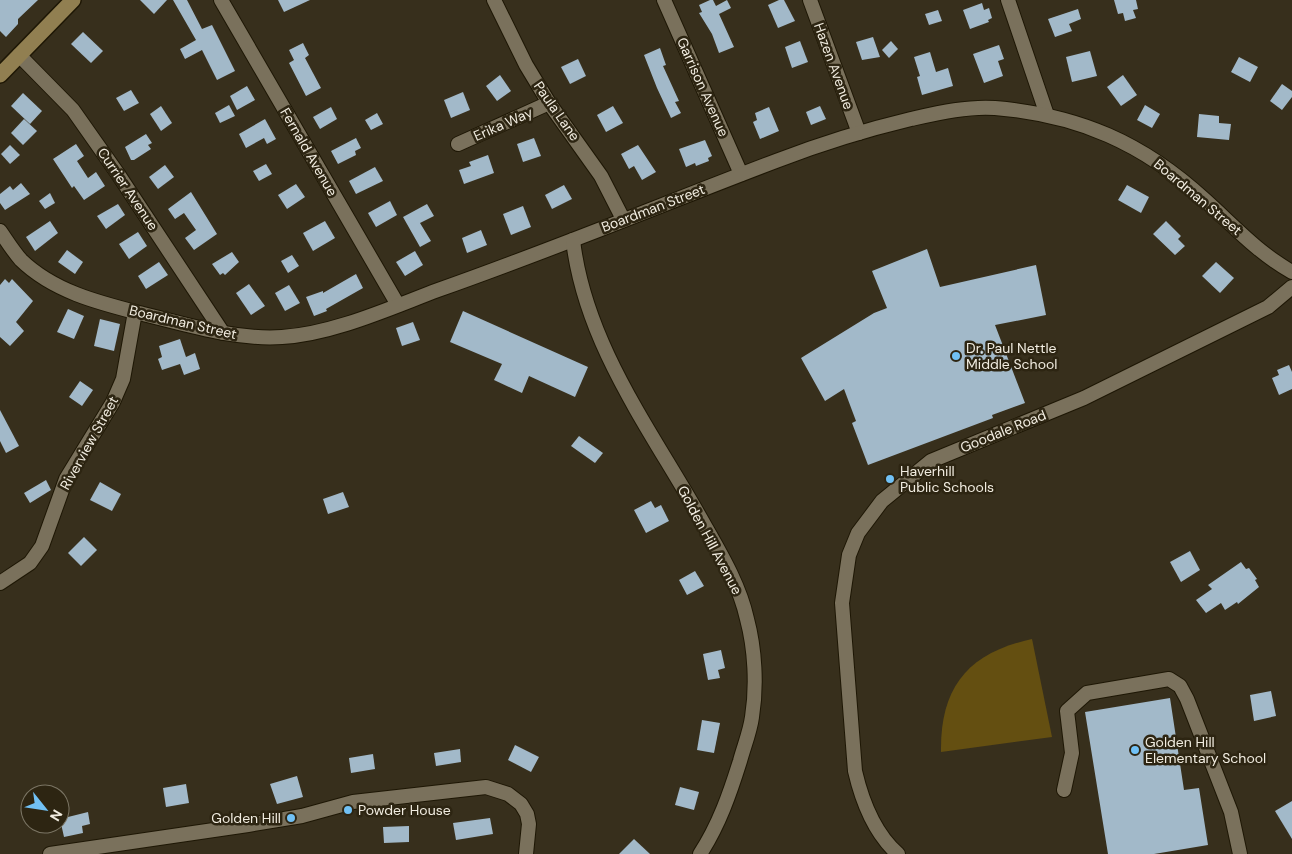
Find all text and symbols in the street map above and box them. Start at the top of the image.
street label: Hazen Avenue [810,20,858,112]
street label: Garrison Avenue [673,35,733,139]
street label: Paula Lane [530,78,584,144]
street label: Erika Way [471,103,536,145]
street label: Fernald Avenue [276,105,342,199]
street label: Currier Avenue [94,144,162,234]
street label: Boardman Street [1150,155,1246,239]
street label: Boardman Street [599,180,707,236]
street label: Boardman Street [128,301,238,343]
place label: Dr. Paul Nettle Middle School [966,339,1057,373]
marker: Dr. Paul Nettle Middle School [950,350,962,362]
street label: Riverview Street [56,393,122,493]
street label: Goodale Road [957,406,1049,456]
place label: Haverhill Public Schools [900,462,994,496]
marker: Haverhill Public Schools [884,473,896,485]
street label: Golden Hill Avenue [674,482,746,598]
place label: Golden Hill Elementary School [1145,733,1266,767]
marker: Golden Hill Elementary School [1129,744,1141,756]
north arrow [20,784,70,834]
place label: Powder House [358,801,451,819]
marker: Powder House [342,804,354,816]
text: N [46,807,67,824]
place label: Golden Hill [211,809,281,827]
marker: Golden Hill [285,812,297,824]

